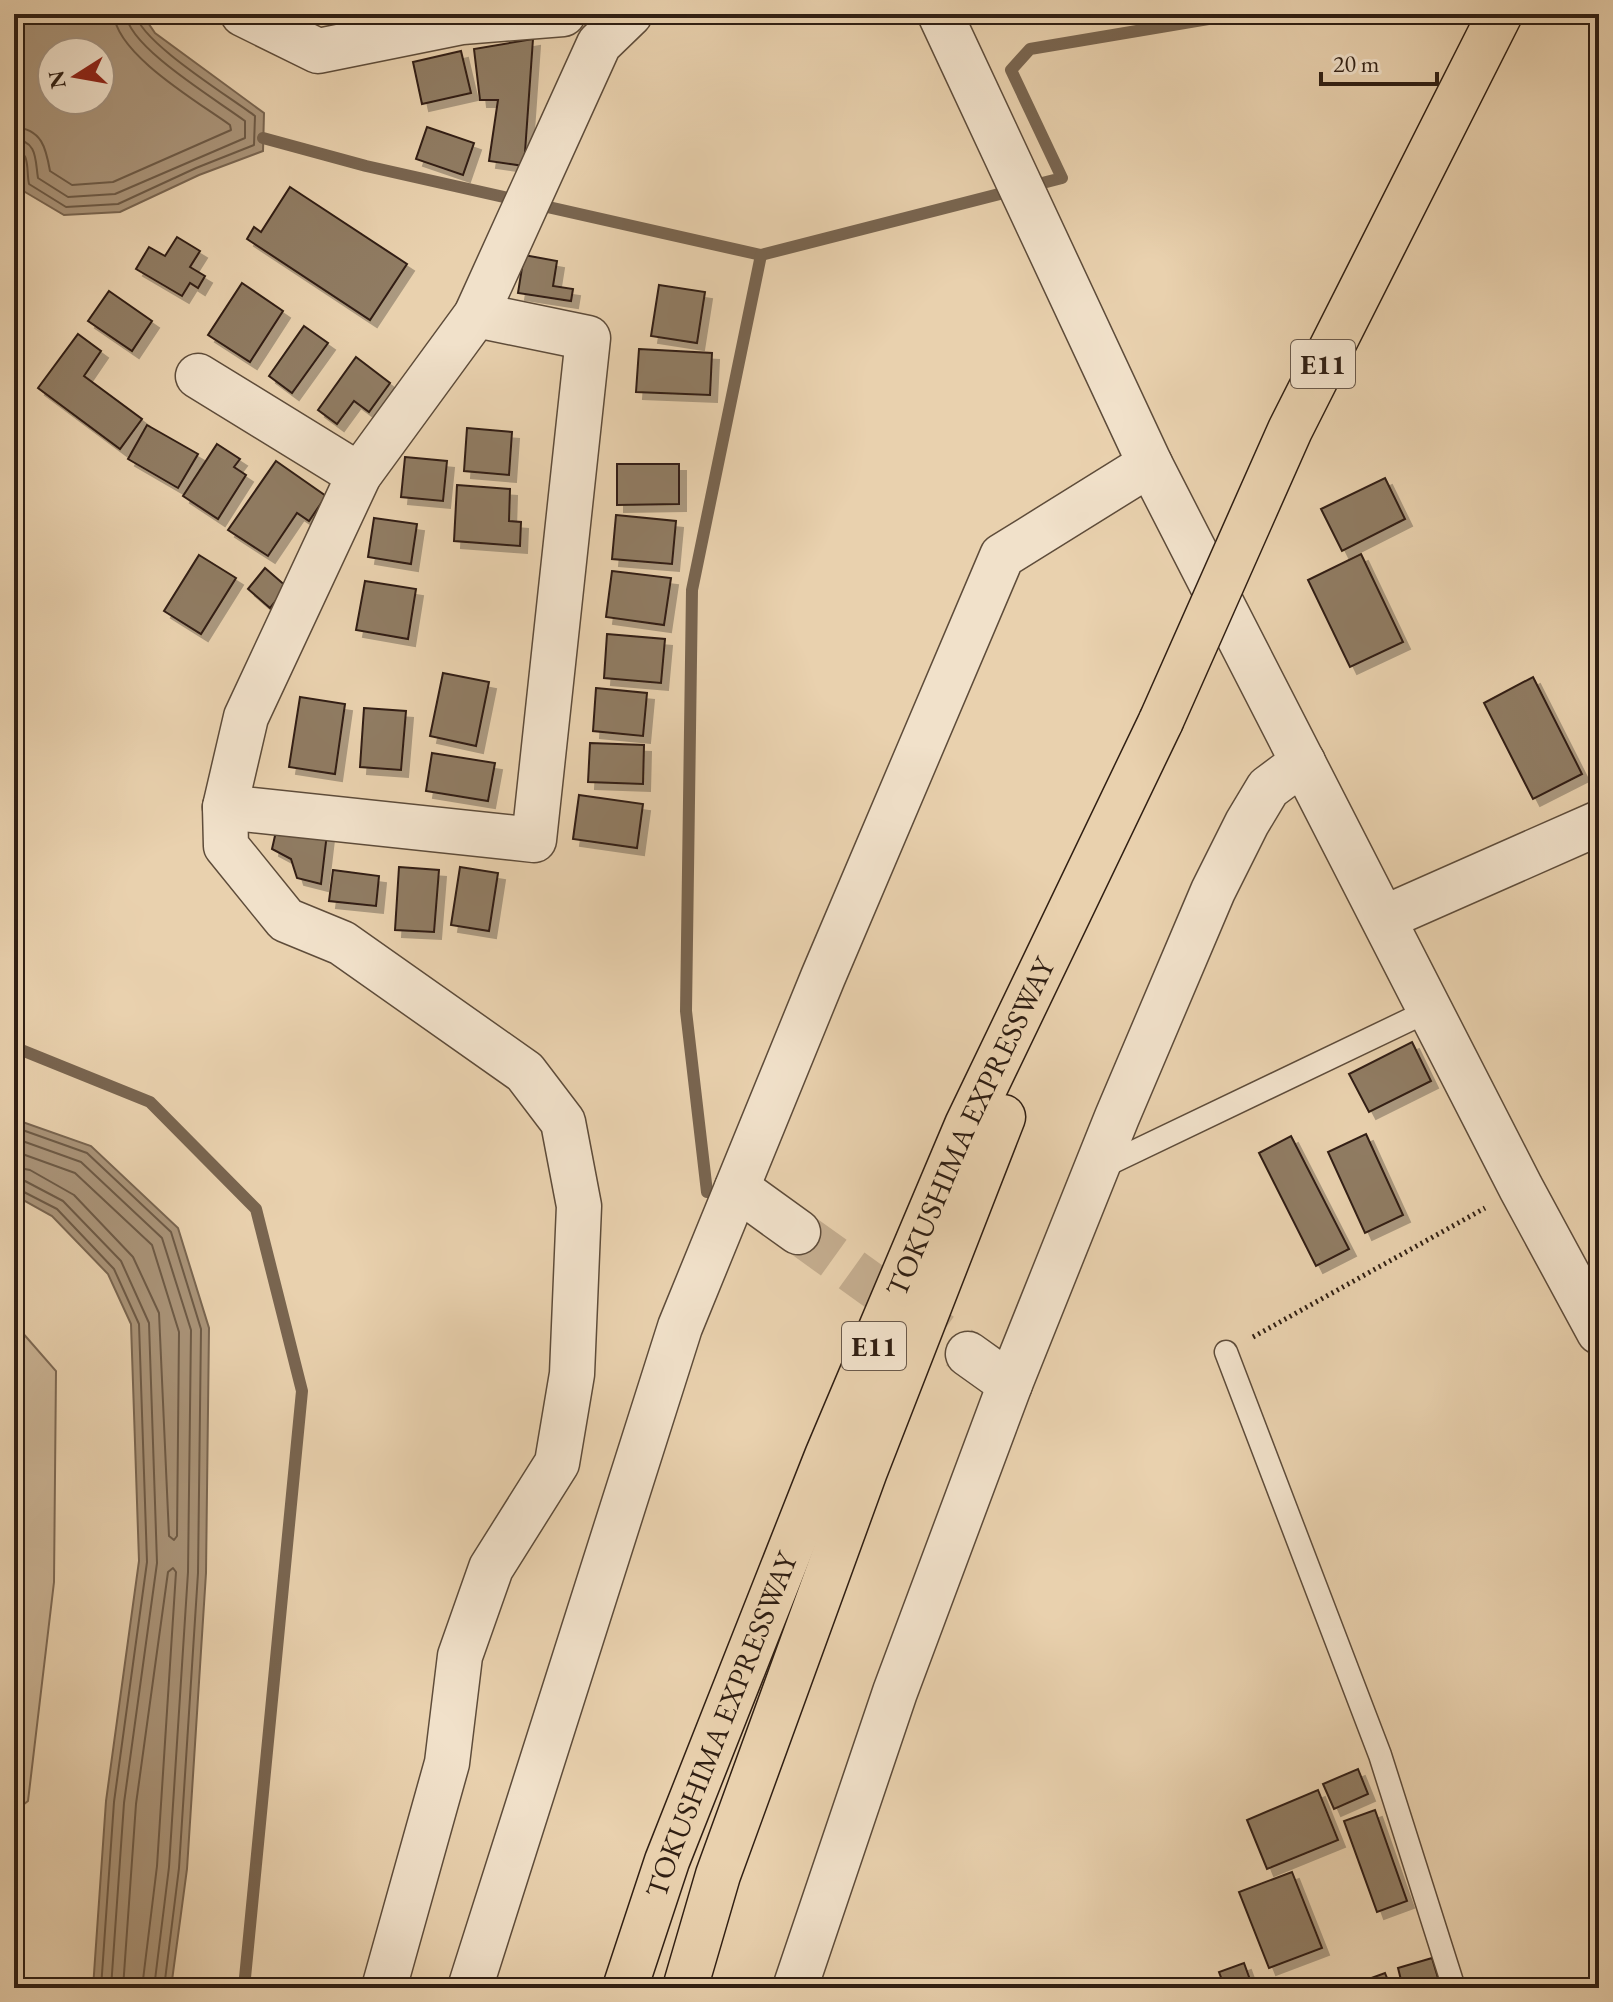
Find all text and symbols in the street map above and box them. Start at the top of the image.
north arrow [36,36,116,116]
scale bar [1321,36,1437,86]
text: 20 m [1333,48,1380,79]
text: N [41,68,73,91]
road number: E11 [1291,340,1355,388]
street label: TOKUSHIMA EXPRESSWAY [877,950,1064,1302]
road number: E11 [842,1322,906,1370]
street label: TOKUSHIMA EXPRESSWAY [636,1545,807,1903]

